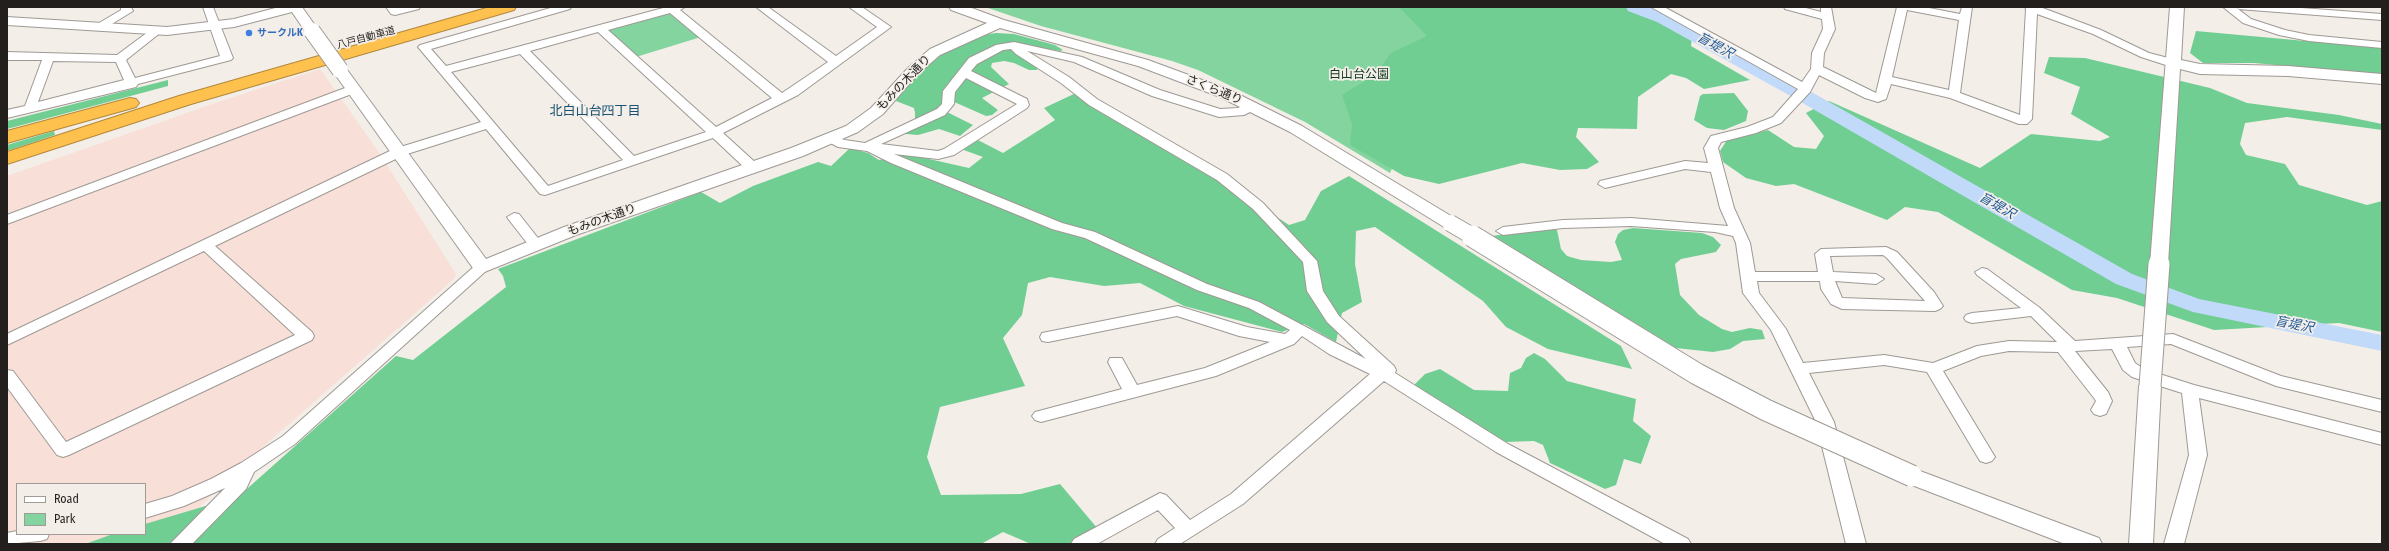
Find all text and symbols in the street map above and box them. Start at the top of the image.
street label: 八戸自動車道 [335,24,397,52]
place label: サークルK [257,27,303,39]
marker: サークルK [244,28,254,38]
water label: 盲堤沢 [1694,30,1736,62]
street label: もみの木通り [874,52,934,114]
park label: 白山台公園 [1329,68,1389,82]
street label: さくら通り [1183,72,1245,108]
district label: 北白山台四丁目 [550,103,640,119]
water label: 盲堤沢 [1976,189,2018,223]
street label: もみの木通り [566,201,638,239]
water label: 盲堤沢 [2273,314,2315,336]
legend [16,483,146,535]
text: Road [54,492,79,506]
text: Park [54,512,75,526]

